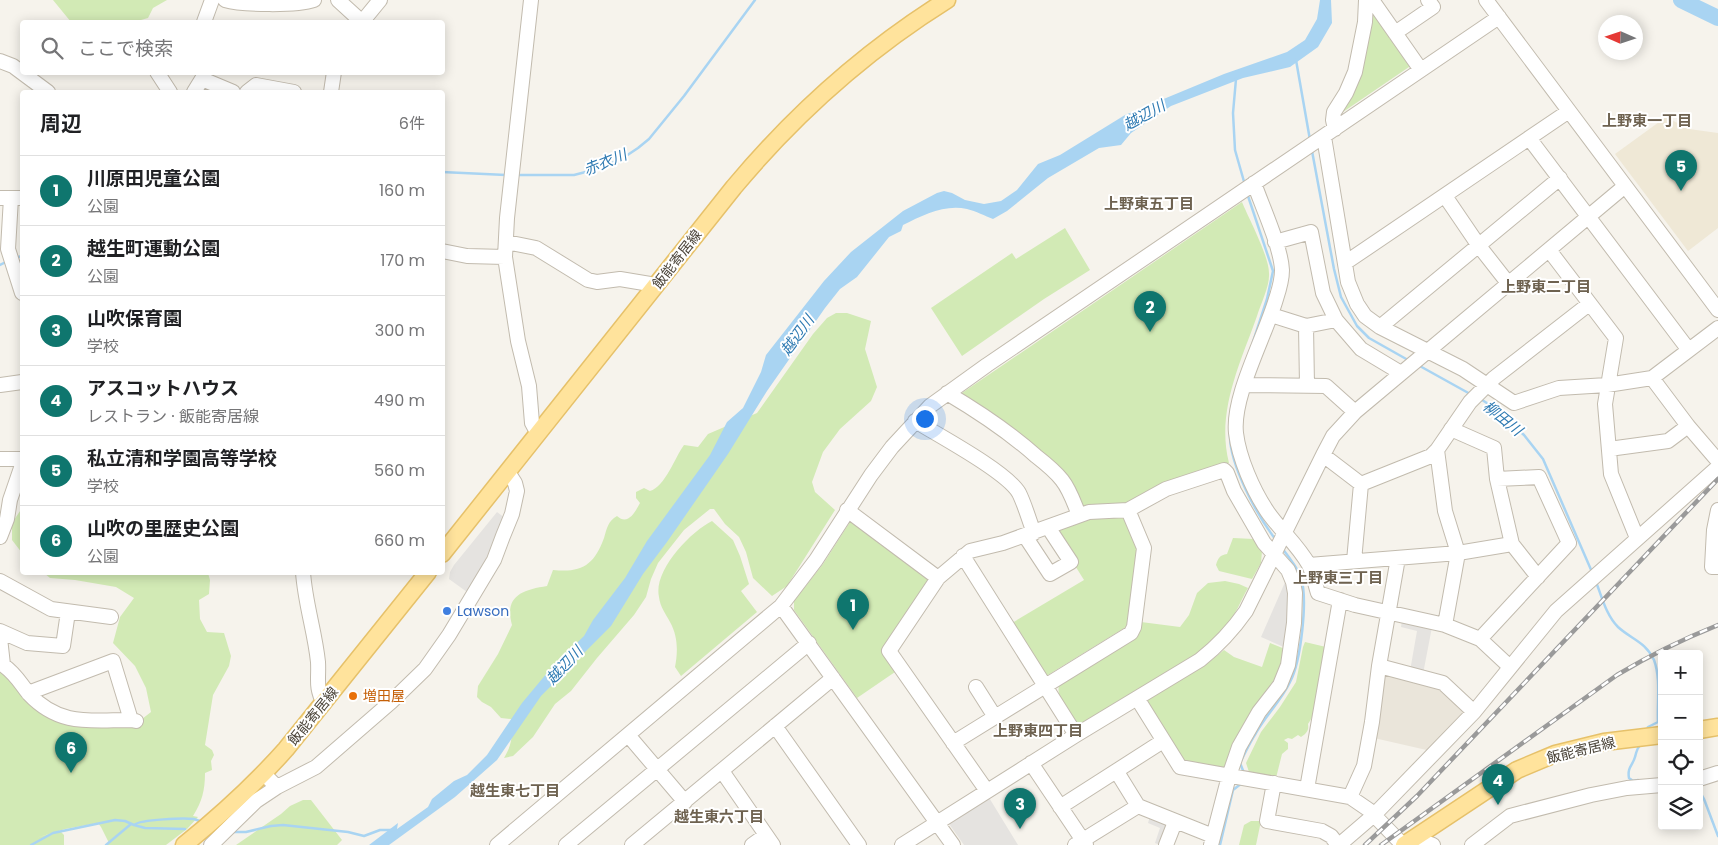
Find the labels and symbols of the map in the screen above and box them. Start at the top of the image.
north arrow [1598,15,1643,60]
water label: 越辺川 [1119,94,1171,135]
district label: 上野東一丁目 [1602,110,1692,131]
water label: 赤衣川 [580,143,632,180]
pin: 5 [1665,150,1697,191]
district label: 上野東五丁目 [1104,193,1194,214]
street label: 飯能寄居線 [648,225,706,293]
district label: 上野東二丁目 [1501,276,1591,297]
pin: 2 [1134,291,1166,332]
water label: 越辺川 [775,309,820,359]
water label: 柳田川 [1479,396,1529,442]
your location [912,406,938,432]
district label: 上野東三丁目 [1293,567,1383,588]
pin: 1 [837,589,869,630]
place label: Lawson [457,601,509,621]
marker: Lawson [441,605,453,617]
water label: 越辺川 [541,640,588,689]
street label: 飯能寄居線 [283,683,343,749]
place label: 増田屋 [363,686,405,706]
marker: 増田屋 [347,690,359,702]
district label: 上野東四丁目 [993,720,1083,741]
pin: 6 [55,732,87,773]
street label: 飯能寄居線 [1545,732,1617,768]
pin: 4 [1482,764,1514,805]
district label: 越生東七丁目 [470,780,560,801]
pin: 3 [1004,788,1036,829]
district label: 越生東六丁目 [674,806,764,827]

